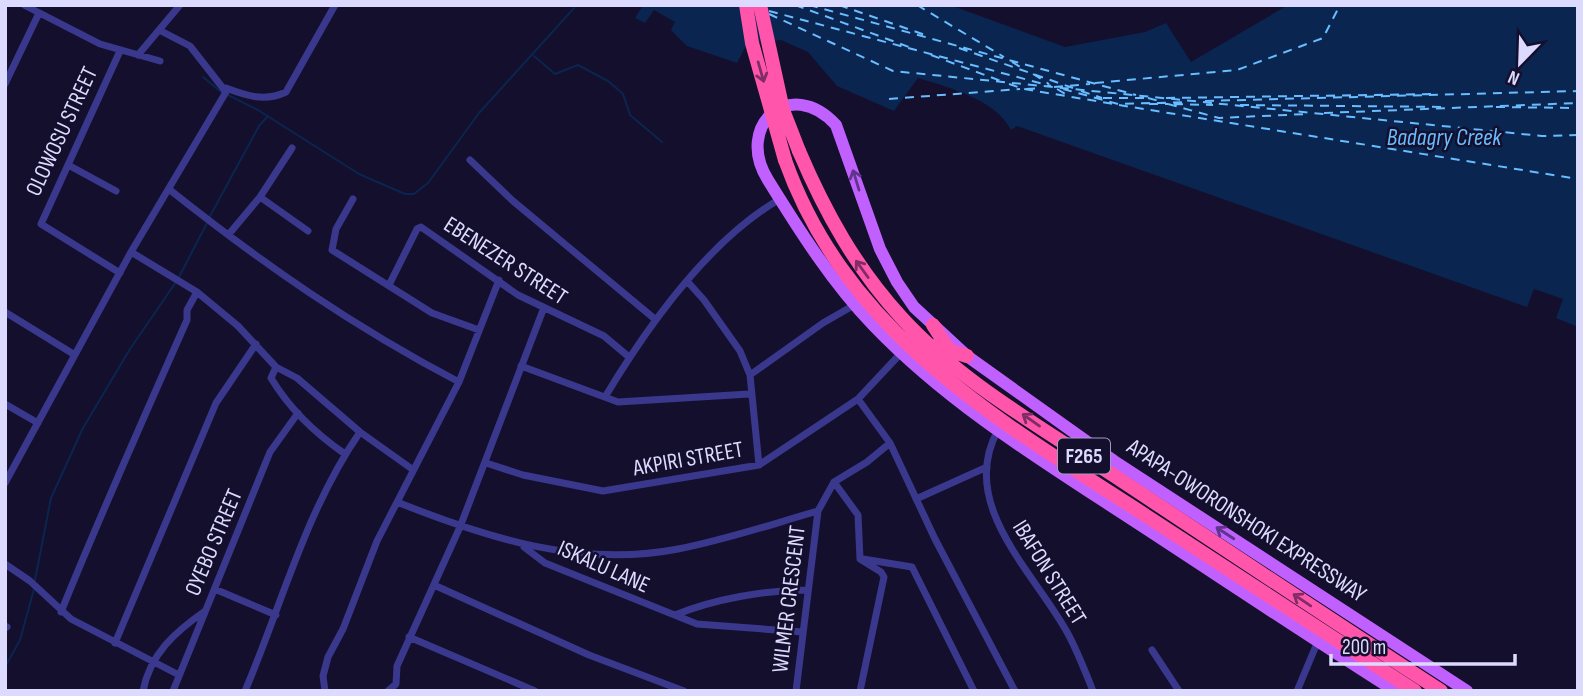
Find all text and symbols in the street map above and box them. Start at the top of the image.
north arrow [1485,28,1555,98]
one-way arrow [755,60,768,82]
street label: OLOWOSU STREET [20,62,104,201]
text: N [1505,65,1523,90]
water label: Badagry Creek [1387,123,1502,152]
one-way arrow [849,169,862,191]
street label: EBENEZER STREET [438,211,572,311]
one-way arrow [855,260,869,279]
one-way arrow [1021,413,1041,427]
street label: APAPA-OWORONSHOKI EXPRESSWAY [1121,432,1372,609]
street label: AKPIRI STREET [630,436,745,483]
road number: F265 [1058,438,1110,474]
street label: OYEBO STREET [179,485,249,600]
street label: IBAFON STREET [1006,515,1092,630]
street label: WILMER CRESCENT [766,524,812,674]
one-way arrow [1216,526,1235,540]
street label: ISKALU LANE [553,534,654,600]
one-way arrow [1292,592,1312,606]
scale bar [1331,622,1515,666]
text: 200 m [1342,635,1386,660]

